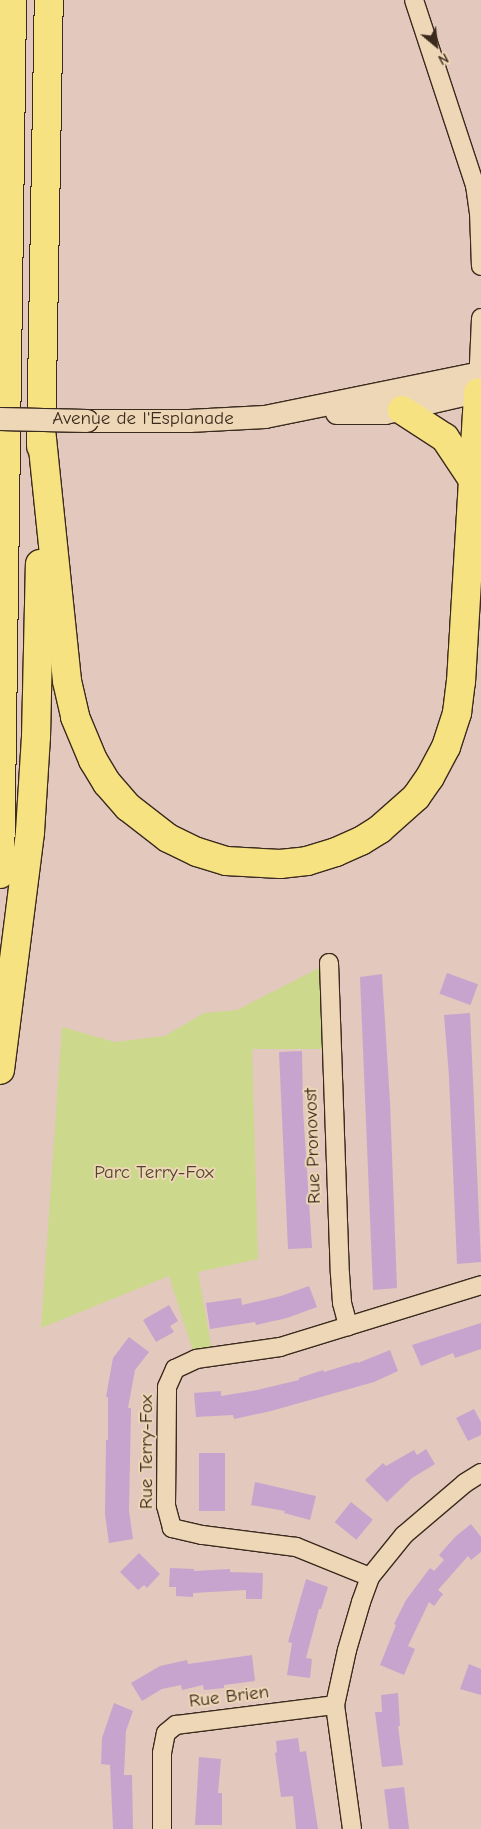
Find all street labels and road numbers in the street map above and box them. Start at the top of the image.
street label: Avenue de l'Esplanade [52,408,234,430]
street label: Rue Pronovost [300,1088,326,1204]
street label: Rue Terry-Fox [136,1395,158,1509]
street label: Rue Brien [188,1681,270,1713]

